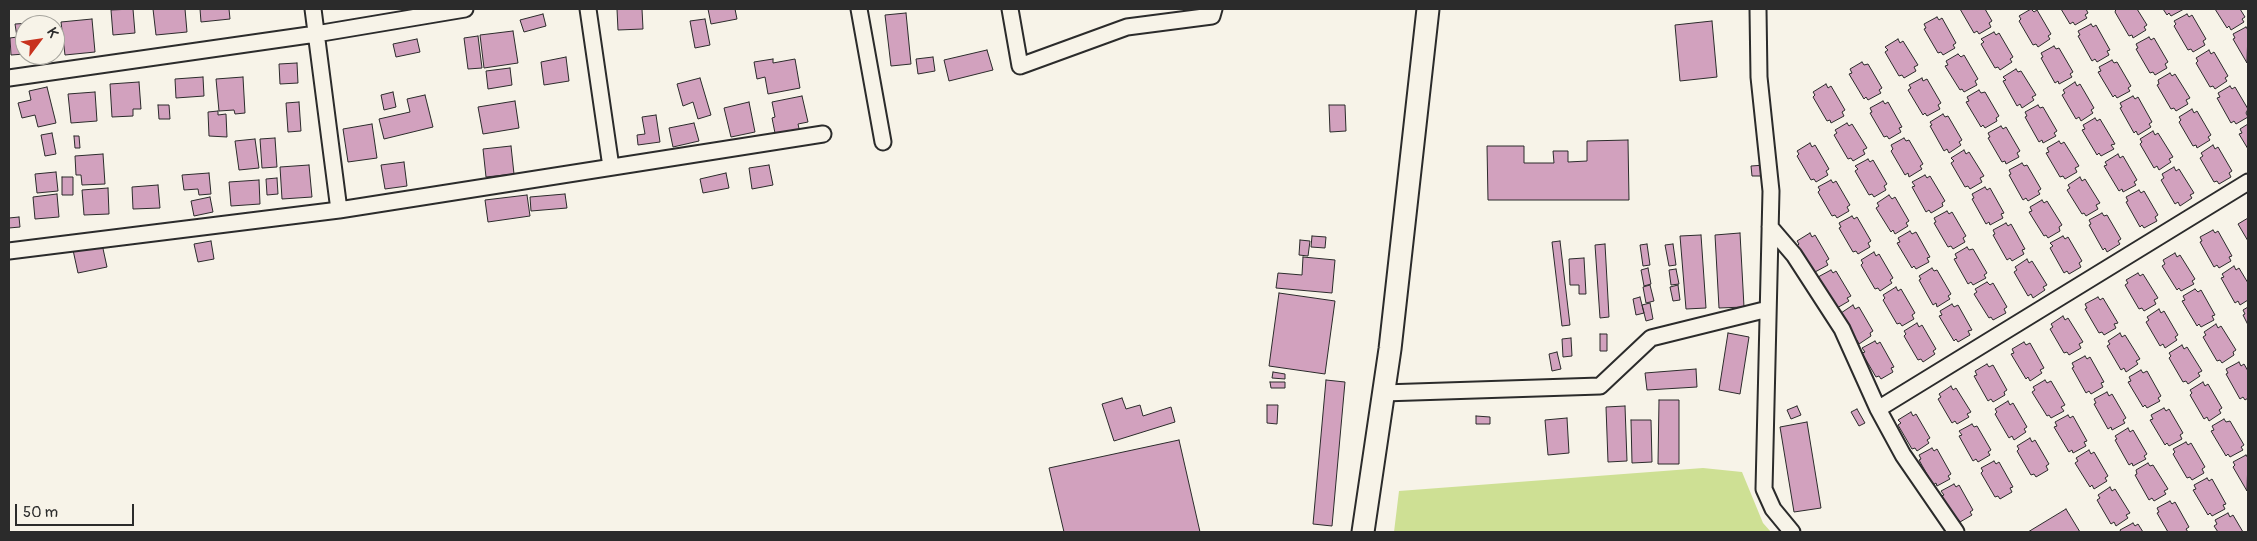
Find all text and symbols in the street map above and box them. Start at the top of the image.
north arrow [15,15,65,65]
text: K [43,25,62,41]
scale bar [18,494,136,526]
text: 50 m [23,503,58,522]

